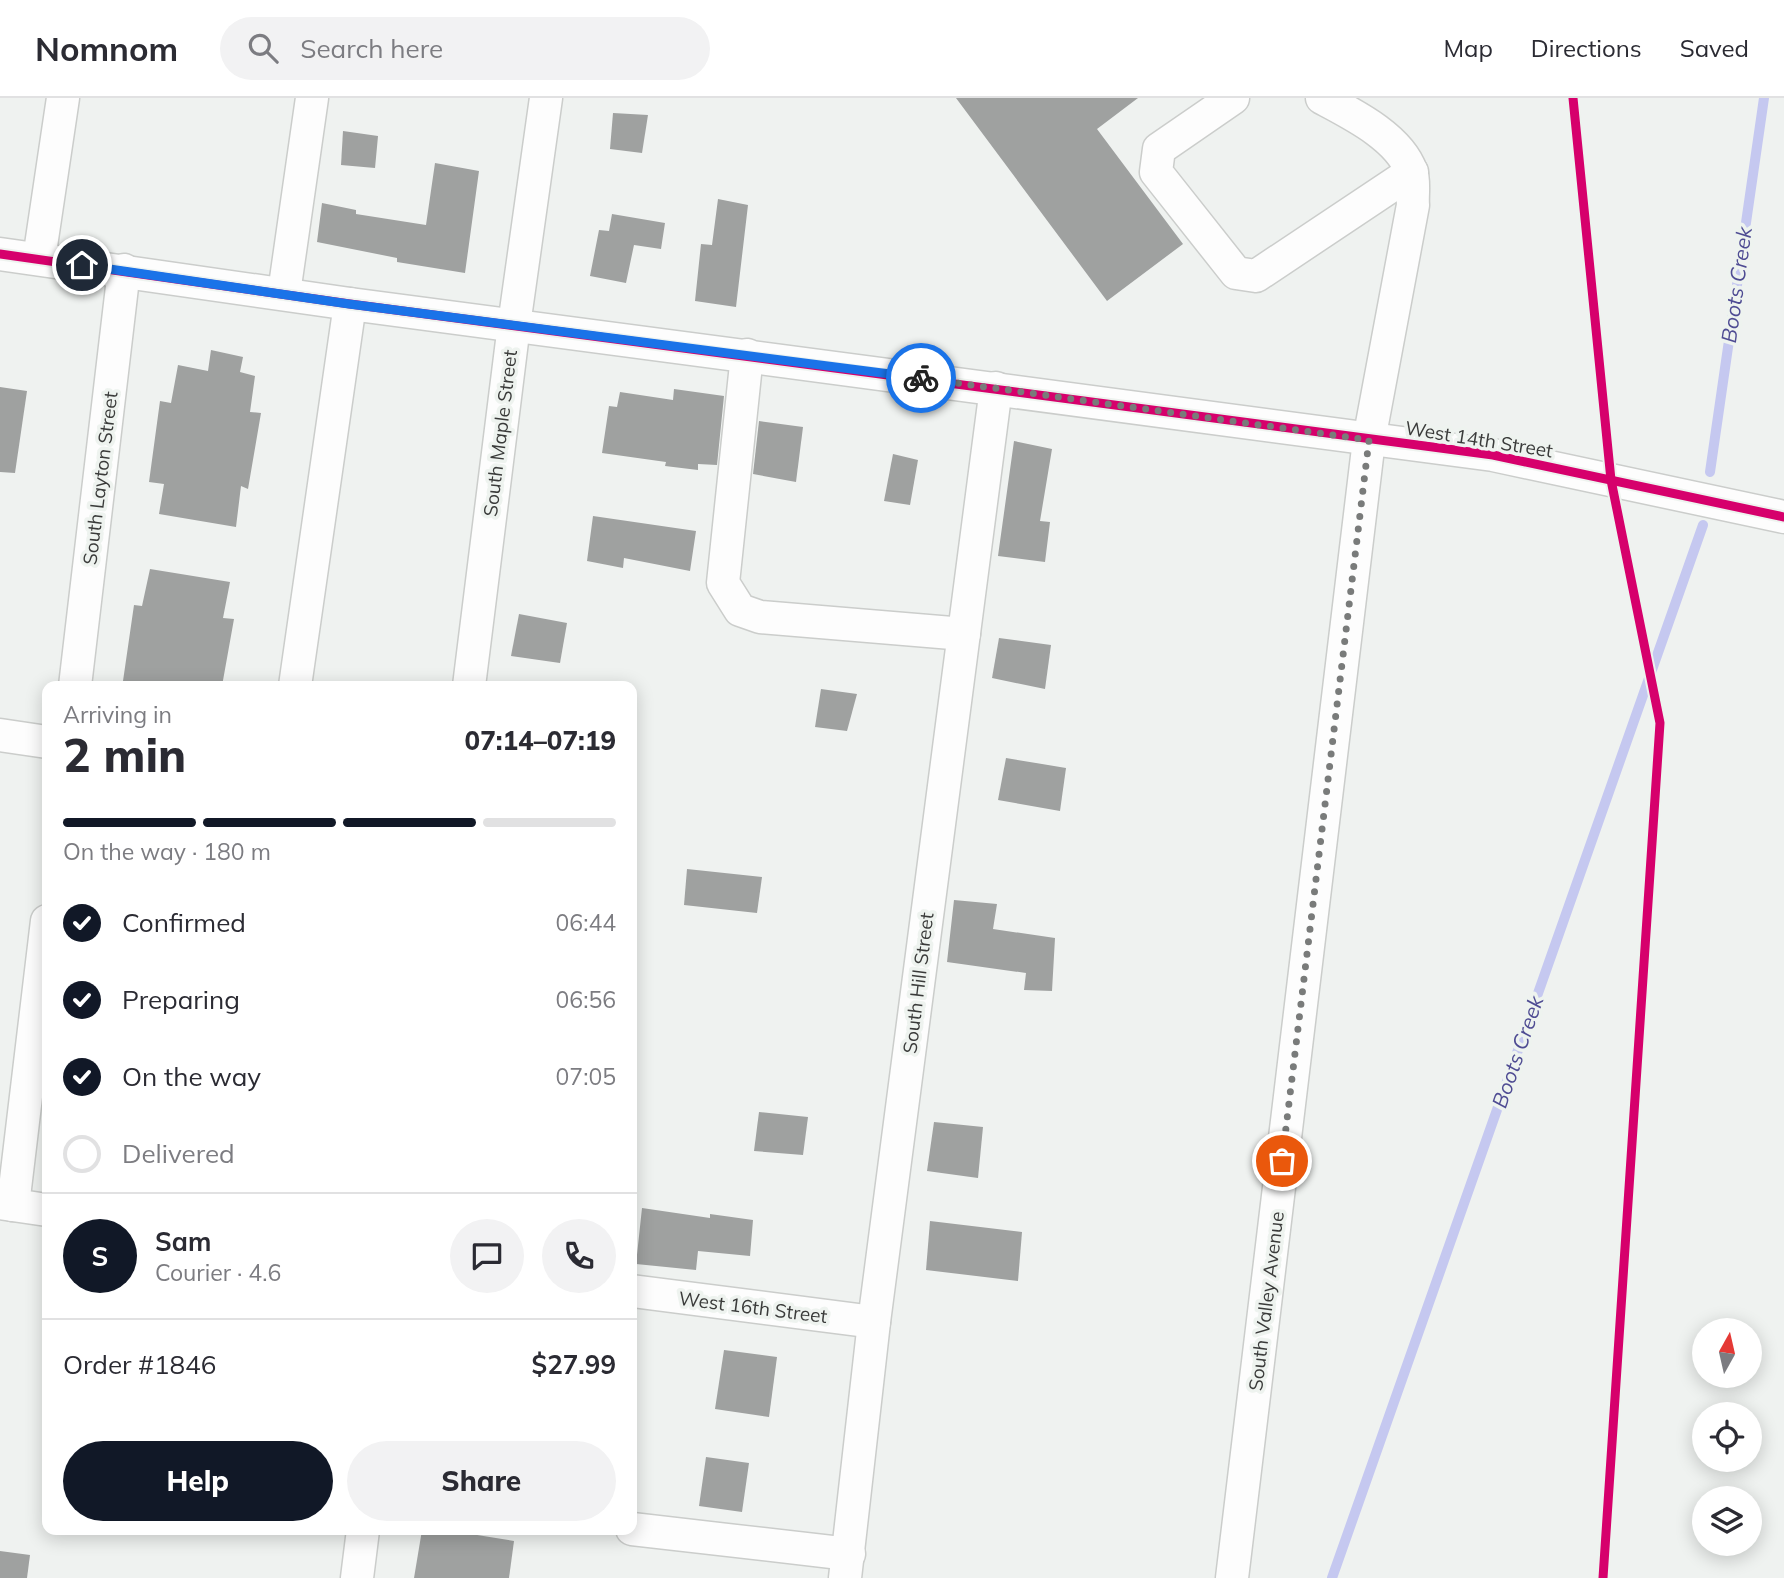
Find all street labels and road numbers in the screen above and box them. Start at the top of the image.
street label: South Maple Street [478,348,522,518]
street label: South Layton Street [77,390,123,566]
street label: West 14th Street [1403,415,1555,463]
street label: South Hill Street [897,911,939,1055]
street label: South Valley Avenue [1243,1210,1289,1392]
street label: West 16th Street [677,1286,829,1328]

